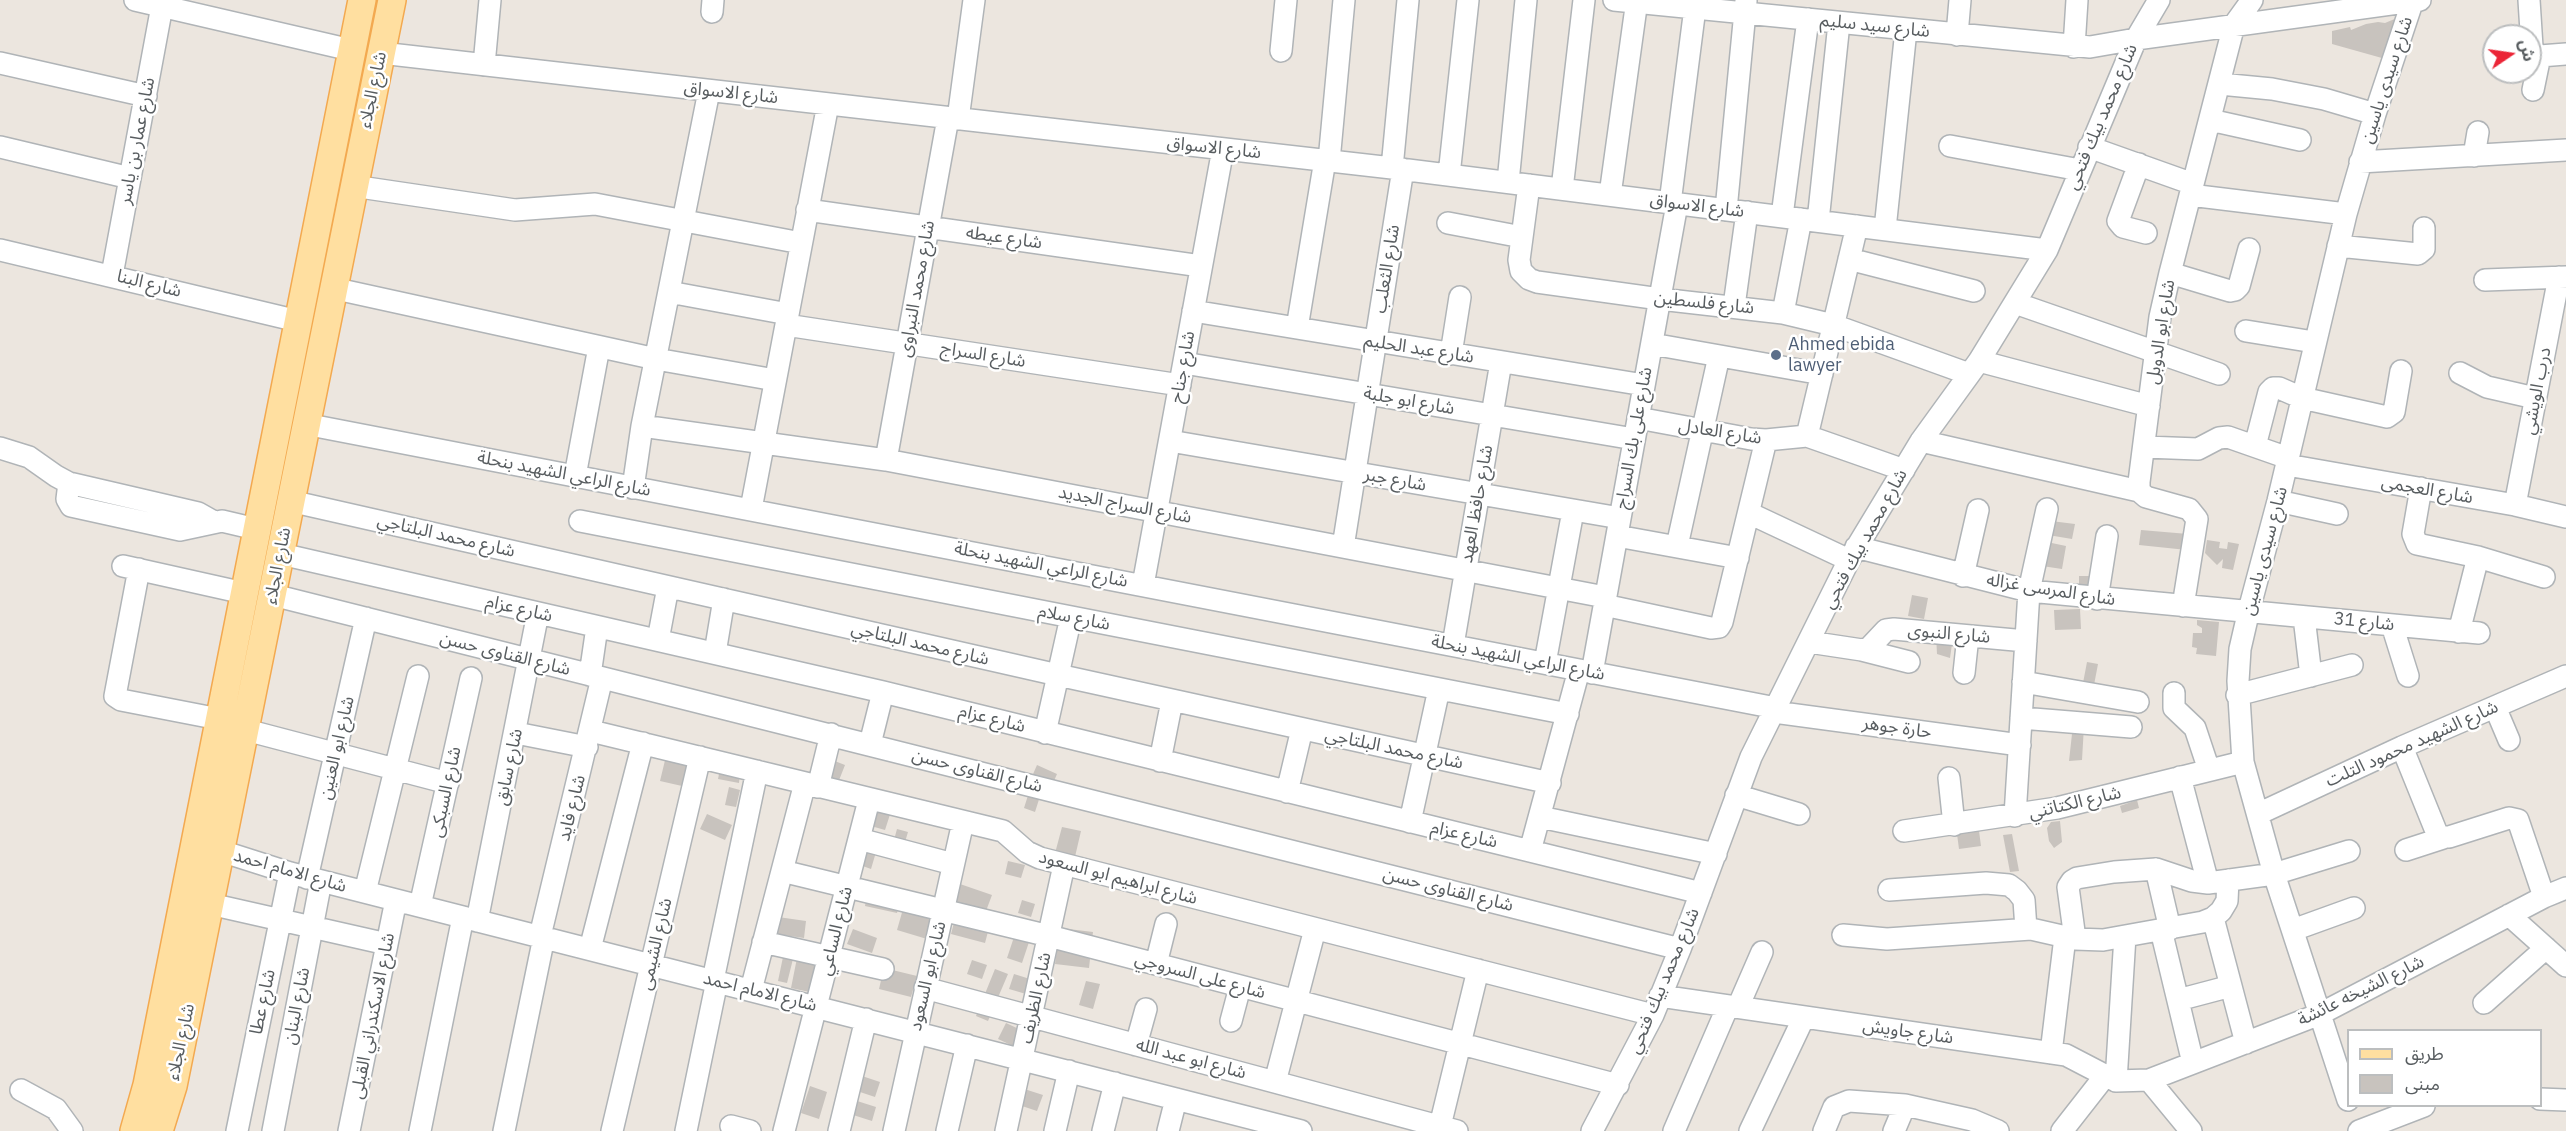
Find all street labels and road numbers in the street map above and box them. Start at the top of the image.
street label: شارع سيد سليم [1819,9,1931,43]
street label: شارع سيدى ياسين [2356,14,2418,146]
street label: شارع محمد بيك فتحي [2062,41,2142,193]
street label: شارع الجلاء [354,50,392,130]
street label: شارع عمار بن ياسر [114,76,160,206]
street label: شارع الاسواق [683,77,779,109]
street label: شارع الاسواق [1166,132,1262,164]
street label: شارع الاسواق [1649,189,1745,223]
street label: شارع محمد النبراوى [894,219,940,359]
street label: شارع عيطه [965,222,1043,254]
street label: شارع الثعلب [1369,223,1405,315]
street label: شارع البنا [114,266,184,302]
street label: شارع ابو الدوبل [2142,278,2180,386]
street label: شارع فلسطين [1653,287,1755,319]
street label: شارع جناح [1166,329,1200,405]
street label: شارع عبد الحليم [1362,330,1476,368]
street label: شارع السراج [939,338,1027,372]
street label: درب الويشي [2518,345,2556,437]
street label: شارع على بك السراج [1611,365,1657,511]
street label: شارع ابو جلبة [1362,382,1456,420]
street label: شارع العادل [1677,415,1763,449]
street label: شارع حافظ العهد [1456,443,1498,565]
street label: شارع الراعي الشهيد بنحلة [475,447,653,501]
street label: شارع جبر [1362,464,1428,496]
street label: شارع محمد بيك فتحي [1818,465,1912,613]
street label: شارع العجمى [2379,471,2475,509]
street label: شارع السراج الجديد [1057,481,1193,529]
street label: شارع سيدى ياسين [2237,484,2293,618]
street label: شارع محمد البلتاجي [375,510,517,562]
street label: شارع الجلاء [260,526,296,606]
street label: شارع الراعي الشهيد بنحلة [952,538,1130,592]
street label: شارع المرسى غزاله [1985,569,2117,611]
street label: شارع عزام [483,591,555,627]
street label: شارع سلام [1036,600,1112,636]
street label: شارع 31 [2333,608,2395,636]
street label: شارع محمد البلتاجي [849,618,991,670]
street label: شارع النبوى [1907,620,1991,648]
street label: شارع القناوى حسن [438,627,572,681]
street label: شارع الراعي الشهيد بنحلة [1429,631,1607,685]
street label: شارع ابو العنين [315,694,359,802]
street label: شارع الشهيد محمود التلت [2322,696,2502,792]
street label: شارع عزام [956,700,1028,738]
street label: حارة جوهر [1861,712,1933,744]
street label: شارع محمد البلتاجي [1323,724,1465,774]
street label: شارع سابق [490,727,528,807]
street label: شارع القناوى حسن [910,744,1044,798]
street label: شارع السبكى [426,745,466,839]
street label: شارع فايد [553,773,591,843]
street label: شارع الكتاتني [2027,782,2123,824]
street label: شارع عزام [1428,817,1500,853]
street label: شارع الامام احمد [231,845,349,897]
street label: شارع ابراهيم ابو السعود [1036,846,1200,910]
street label: شارع القناوى حسن [1381,863,1515,917]
street label: شارع الساعي [814,884,858,978]
street label: شارع الشيمى [635,896,677,992]
street label: شارع محمد بيك فتحي [1624,905,1704,1057]
street label: شارع ابو السعود [905,919,951,1033]
street label: شارع الاسكندراني القبلى [346,931,400,1101]
street label: شارع على السروجي [1132,948,1268,1004]
street label: شارع الظريف [1016,950,1056,1046]
street label: شارع الشيخه عائشة [2294,951,2428,1031]
street label: شارع البنان [279,966,315,1046]
street label: شارع عطا [246,967,280,1037]
street label: شارع الامام احمد [701,967,819,1017]
street label: شارع الجلاء [162,1002,200,1082]
street label: شارع جاويش [1861,1015,1955,1049]
street label: شارع ابو عبد الله [1133,1034,1249,1084]

